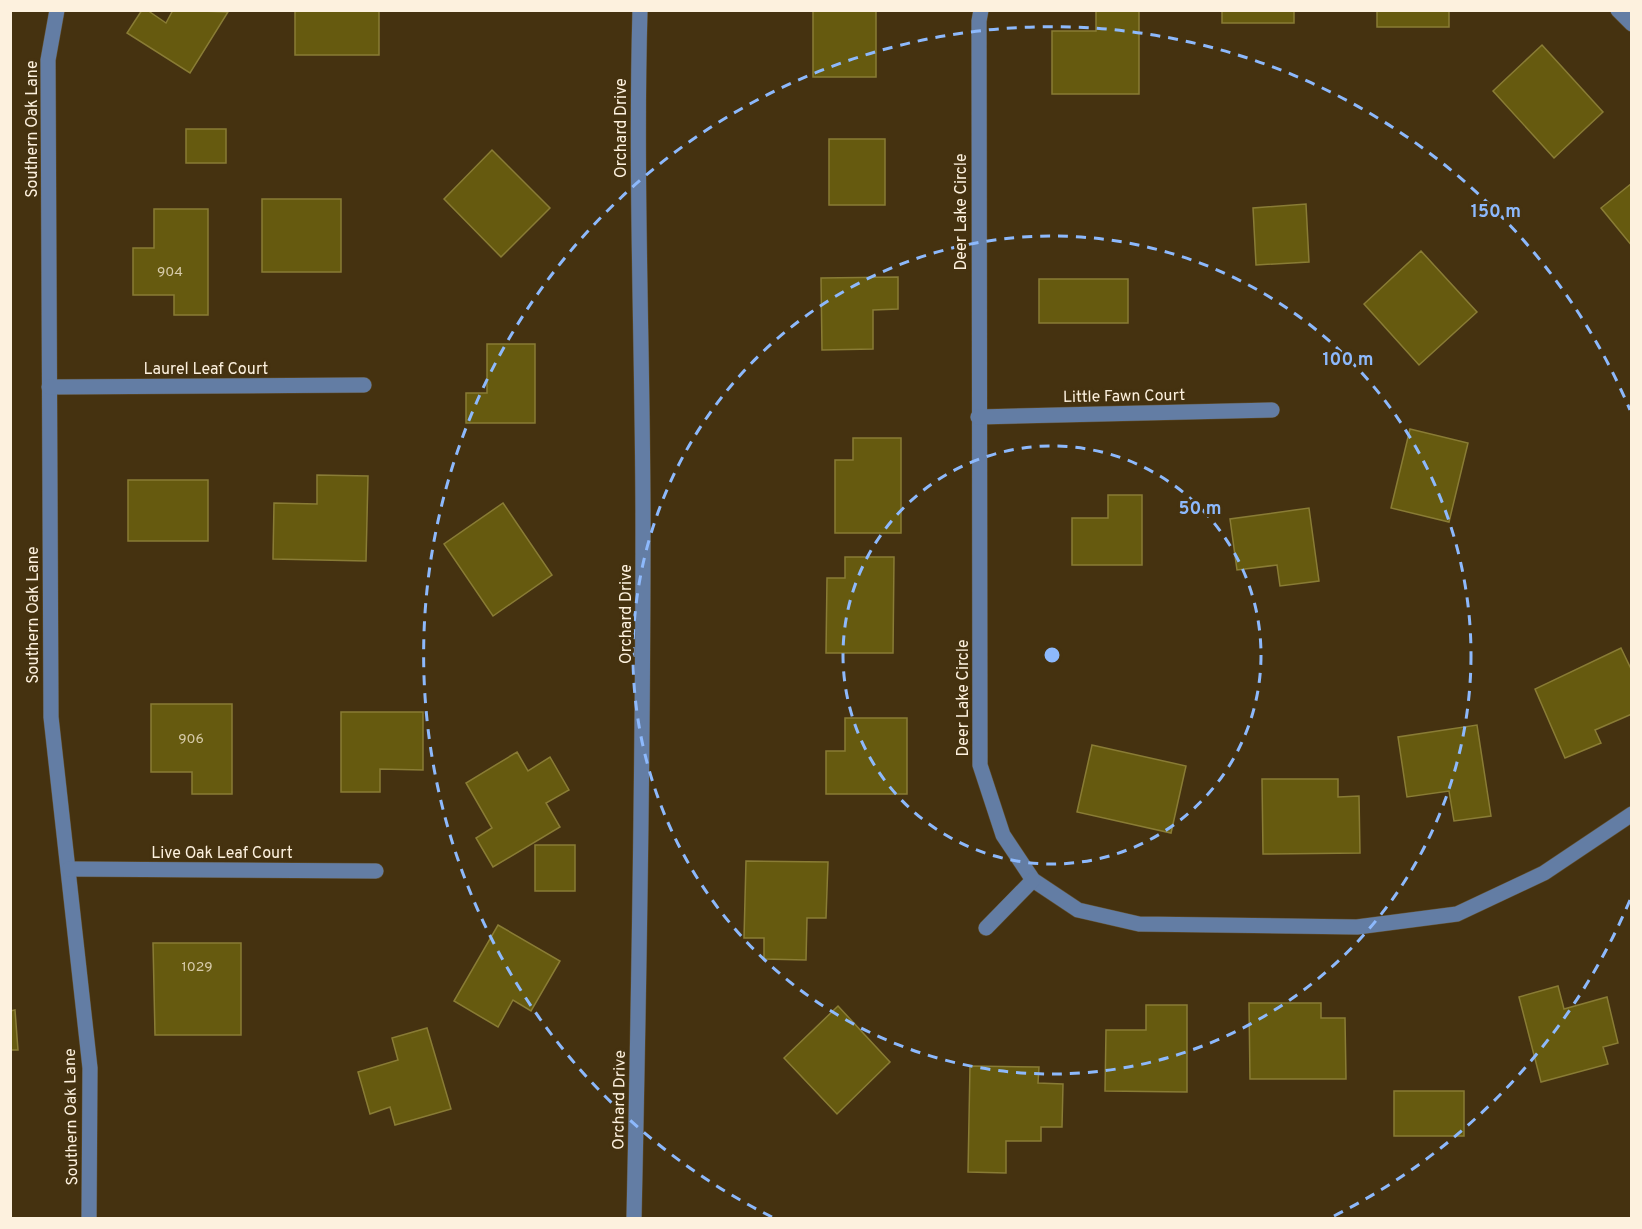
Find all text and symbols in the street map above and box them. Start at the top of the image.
street label: Southern Oak Lane [23,60,43,198]
street label: Orchard Drive [612,78,632,178]
street label: Deer Lake Circle [952,153,972,271]
text: 150 m [1471,201,1521,224]
house number: 904 [157,264,183,281]
text: 100 m [1322,349,1374,372]
street label: Laurel Leaf Court [144,360,268,380]
street label: Little Fawn Court [1063,386,1185,408]
text: 50 m [1178,498,1222,521]
street label: Southern Oak Lane [24,546,44,684]
street label: Orchard Drive [617,564,637,664]
street label: Deer Lake Circle [954,639,974,757]
centre of rings [1042,645,1062,665]
house number: 906 [178,731,204,748]
street label: Live Oak Leaf Court [151,844,293,864]
house number: 1029 [181,959,213,976]
street label: Southern Oak Lane [61,1048,83,1186]
street label: Orchard Drive [609,1050,631,1150]

